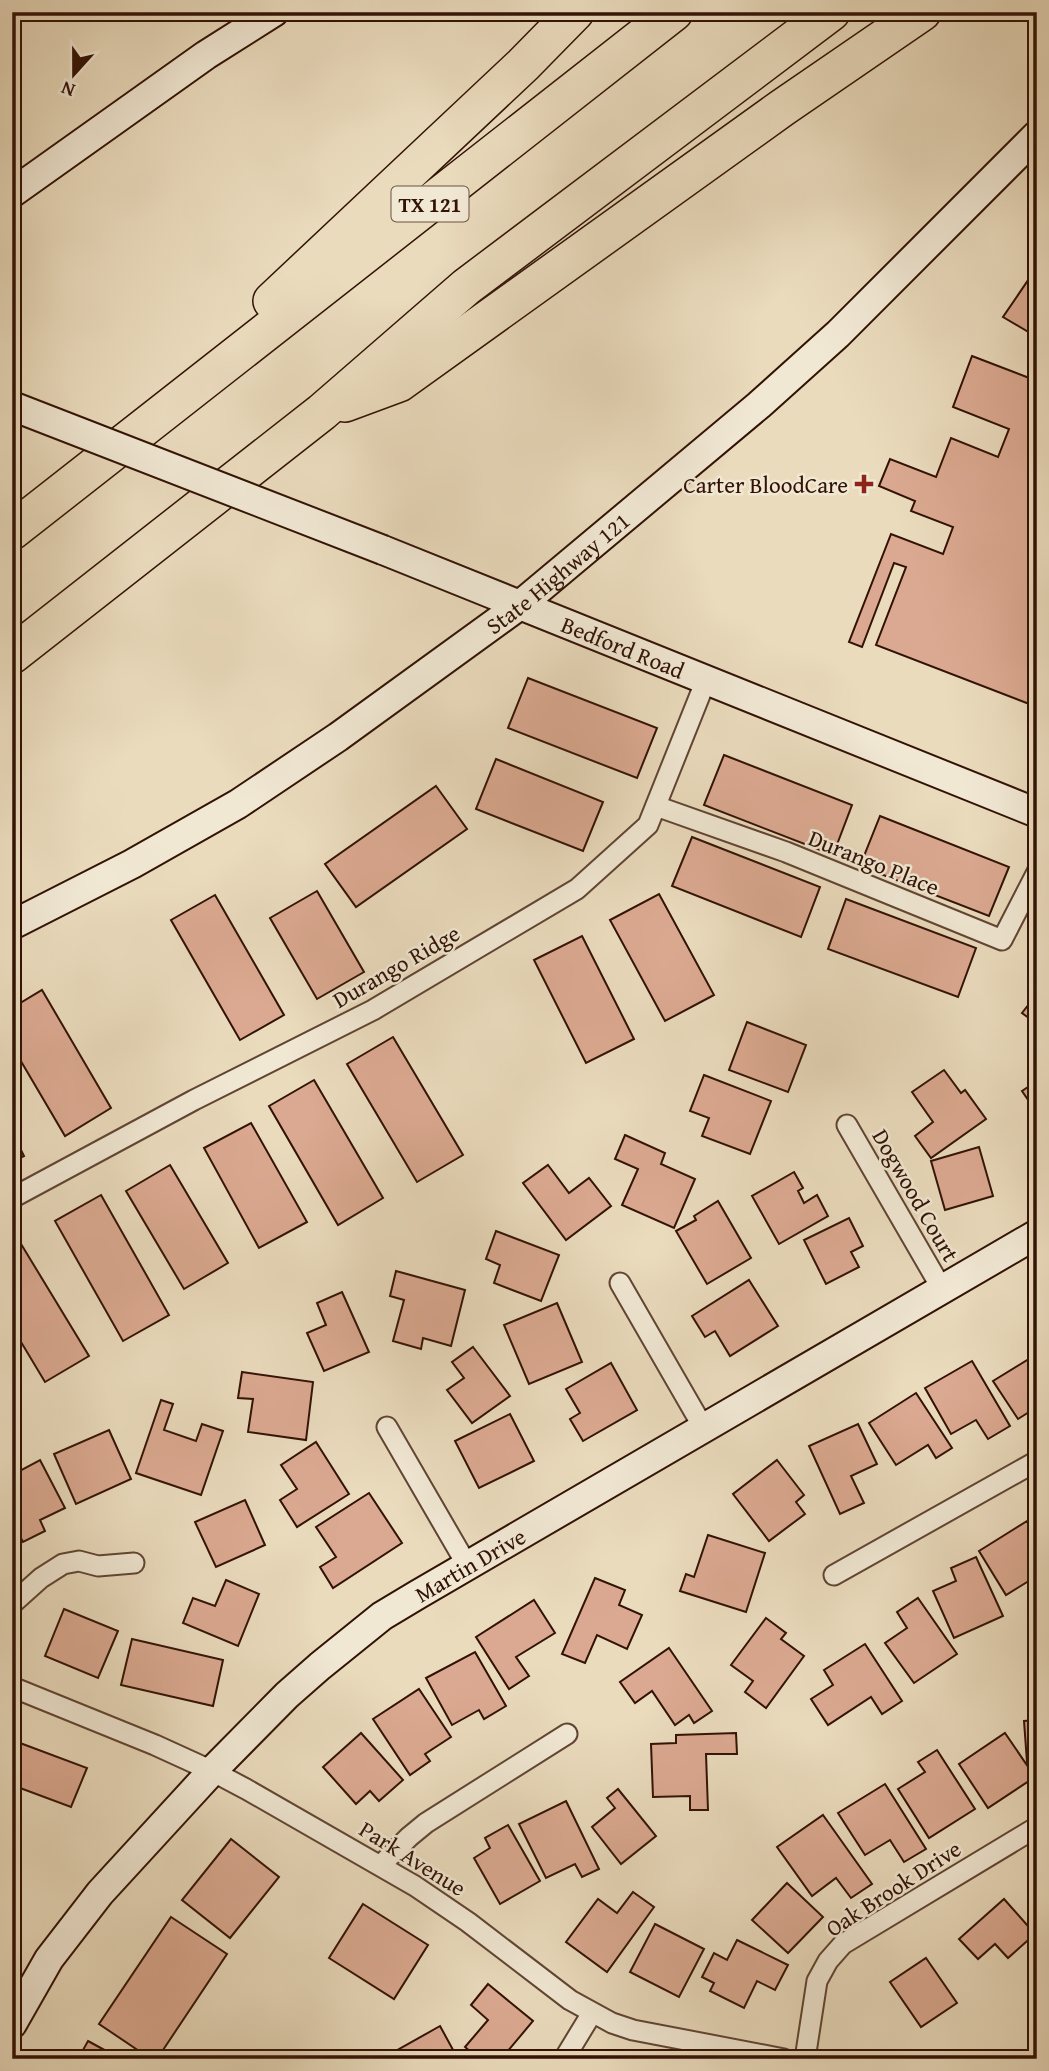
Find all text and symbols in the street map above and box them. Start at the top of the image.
north arrow [38,38,108,108]
text: N [57,74,79,105]
road number: TX 121 [392,186,468,222]
place label: Carter BloodCare [683,468,848,501]
marker: Carter BloodCare [854,474,874,494]
street label: State Highway 121 [479,504,636,641]
street label: Bedford Road [557,607,690,686]
street label: Durango Place [804,821,944,903]
street label: Durango Ridge [326,916,466,1016]
street label: Dogwood Court [865,1123,967,1267]
street label: Martin Drive [408,1519,531,1610]
street label: Park Avenue [353,1812,473,1904]
street label: Oak Brook Drive [819,1832,967,1944]

